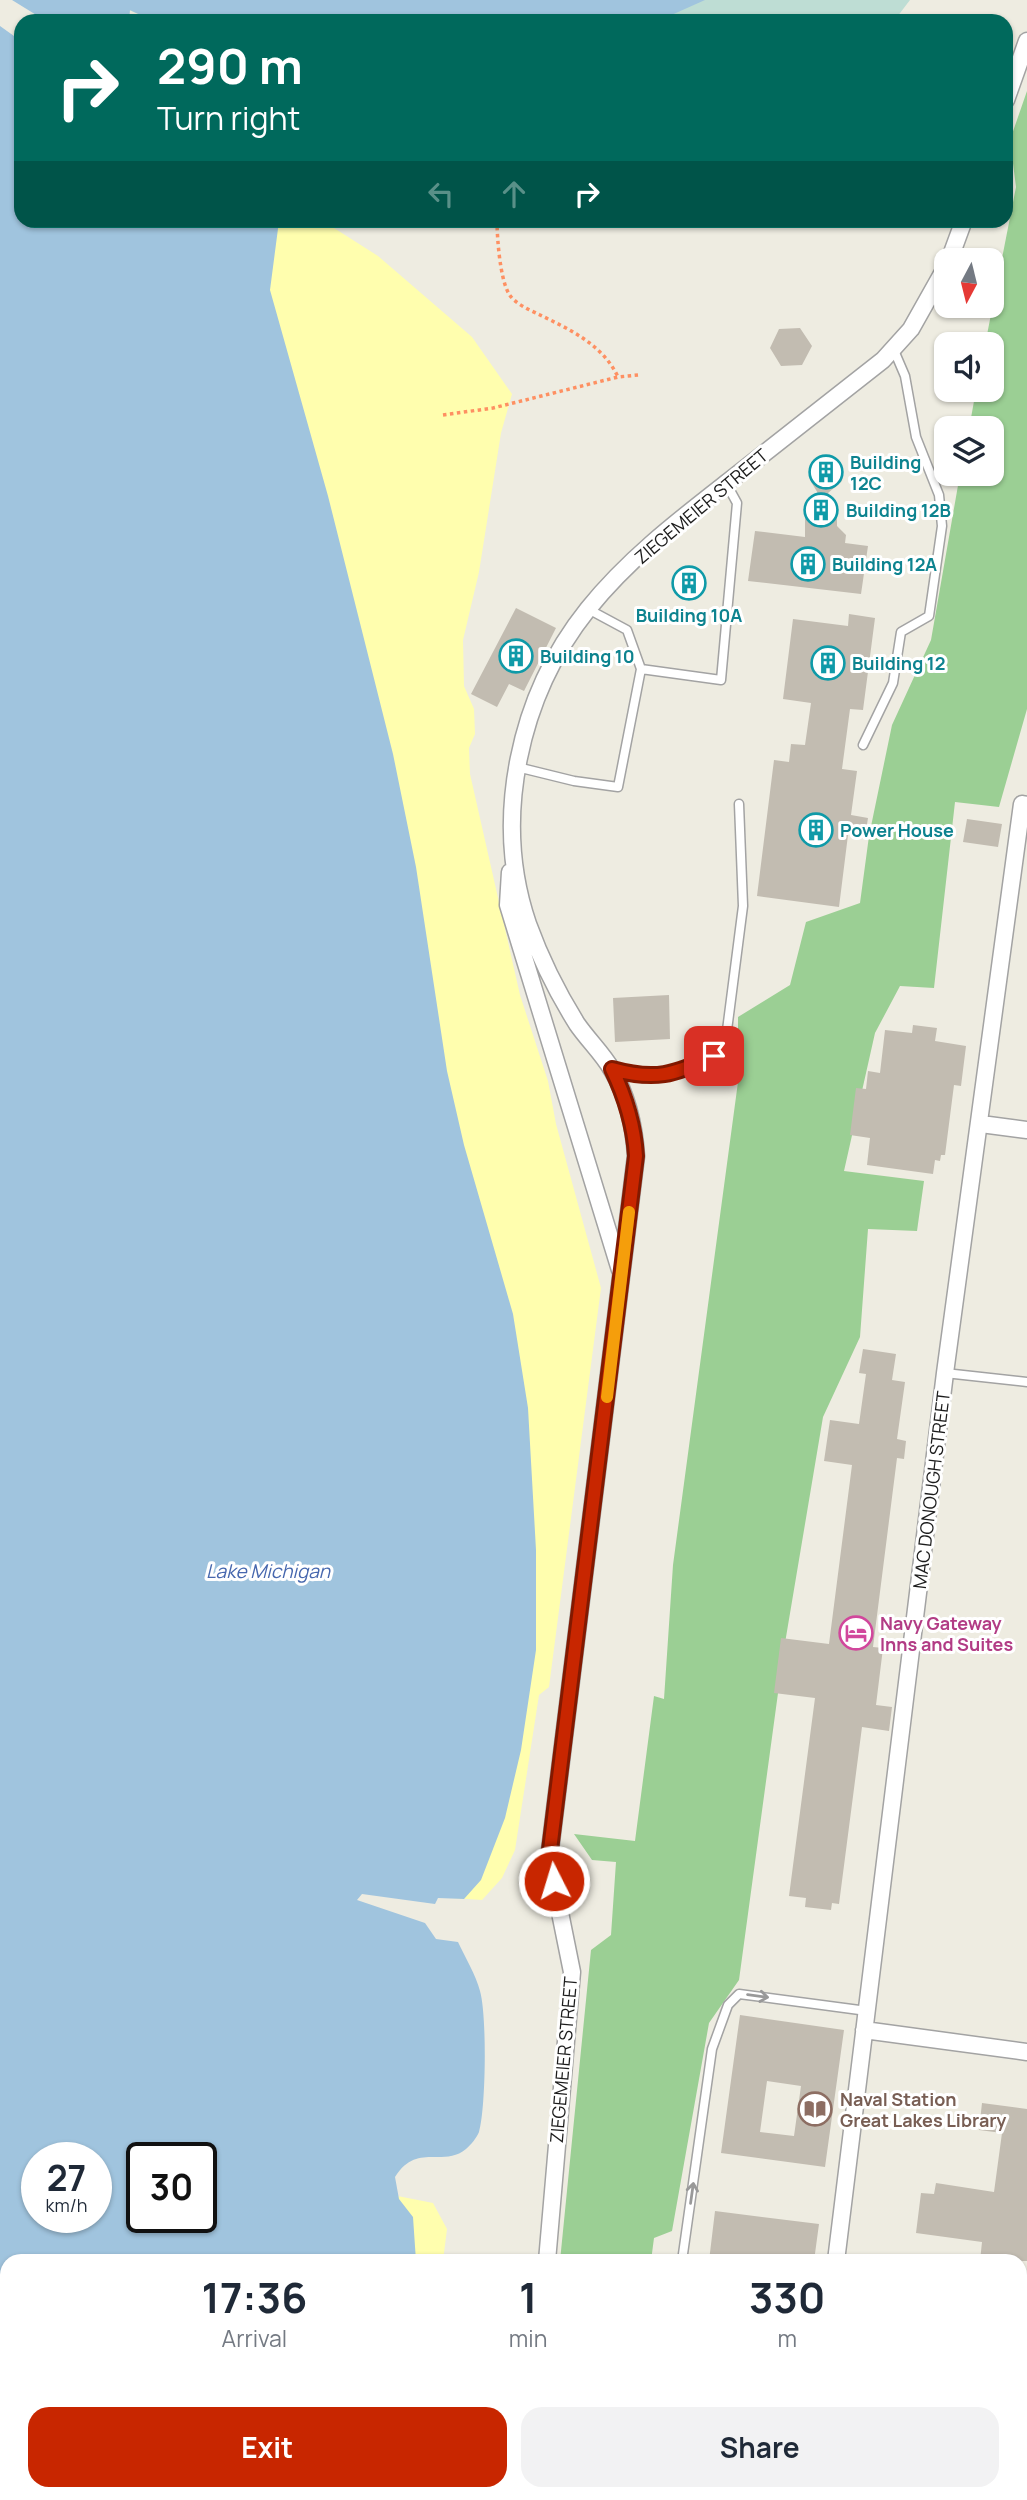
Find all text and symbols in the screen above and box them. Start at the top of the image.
text: 290 m [157,32,303,99]
icon: right [42,42,133,133]
text: Turn right [157,96,300,140]
icon: left [422,175,460,213]
icon: ahead [495,175,533,213]
icon: right [568,175,606,213]
north arrow [934,248,1004,318]
map controls [934,248,1004,486]
button: sound [934,332,1004,402]
button: layers [934,416,1004,486]
street label: ZIEGEMEIER STREET [629,443,773,569]
place label: Building 12C [850,450,921,495]
building icon: Building 12C [807,453,845,491]
building icon: Building 12B [802,491,840,529]
place label: Building 12B [846,498,951,522]
building icon: Building 12A [789,545,827,583]
place label: Building 12A [832,552,937,576]
building icon: Building 10A [670,564,708,602]
place label: Building 10A [636,603,742,627]
building icon: Building 10 [497,637,535,675]
place label: Building 10 [540,644,635,668]
building icon: Building 12 [809,644,847,682]
place label: Building 12 [852,651,945,675]
building icon: Power House [797,811,835,849]
place label: Power House [840,818,954,842]
pin [684,1026,744,1086]
icon: arrive [695,1037,733,1075]
street label: MAC DONOUGH STREET [907,1390,955,1590]
water label: Lake Michigan [206,1558,331,1584]
place label: Navy Gateway Inns and Suites [880,1611,1013,1656]
hotel icon: Navy Gateway Inns and Suites [837,1614,875,1652]
position arrow [517,1844,591,1918]
street label: ZIEGEMEIER STREET [544,1975,582,2144]
one-way arrow [746,1990,769,2003]
place label: Naval Station Great Lakes Library [840,2087,1006,2132]
library icon: Naval Station Great Lakes Library [796,2090,834,2128]
speed limit sign: 30 [126,2142,217,2233]
text: 27 [47,2154,86,2202]
one-way arrow [685,2183,698,2205]
text: km/h [46,2193,87,2217]
text: 17:36 [202,2268,307,2326]
text: 1 [519,2268,537,2326]
text: 330 [749,2268,825,2326]
text: Arrival [222,2322,287,2354]
text: min [509,2322,547,2354]
text: m [777,2322,797,2354]
button: Exit [28,2407,507,2487]
button: Share [521,2407,999,2487]

